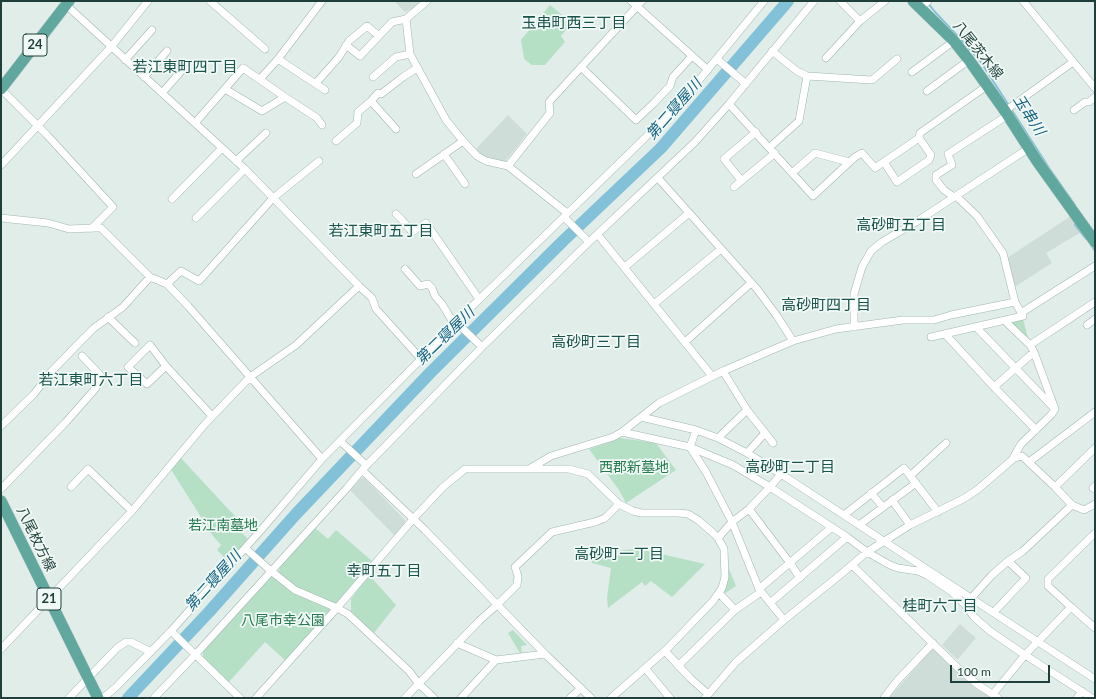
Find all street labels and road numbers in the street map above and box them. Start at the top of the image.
street label: 八尾茨木線 [949,18,1007,82]
road number: 24 [23,34,47,56]
street label: 八尾枚方線 [13,504,59,574]
road number: 21 [37,588,61,610]

